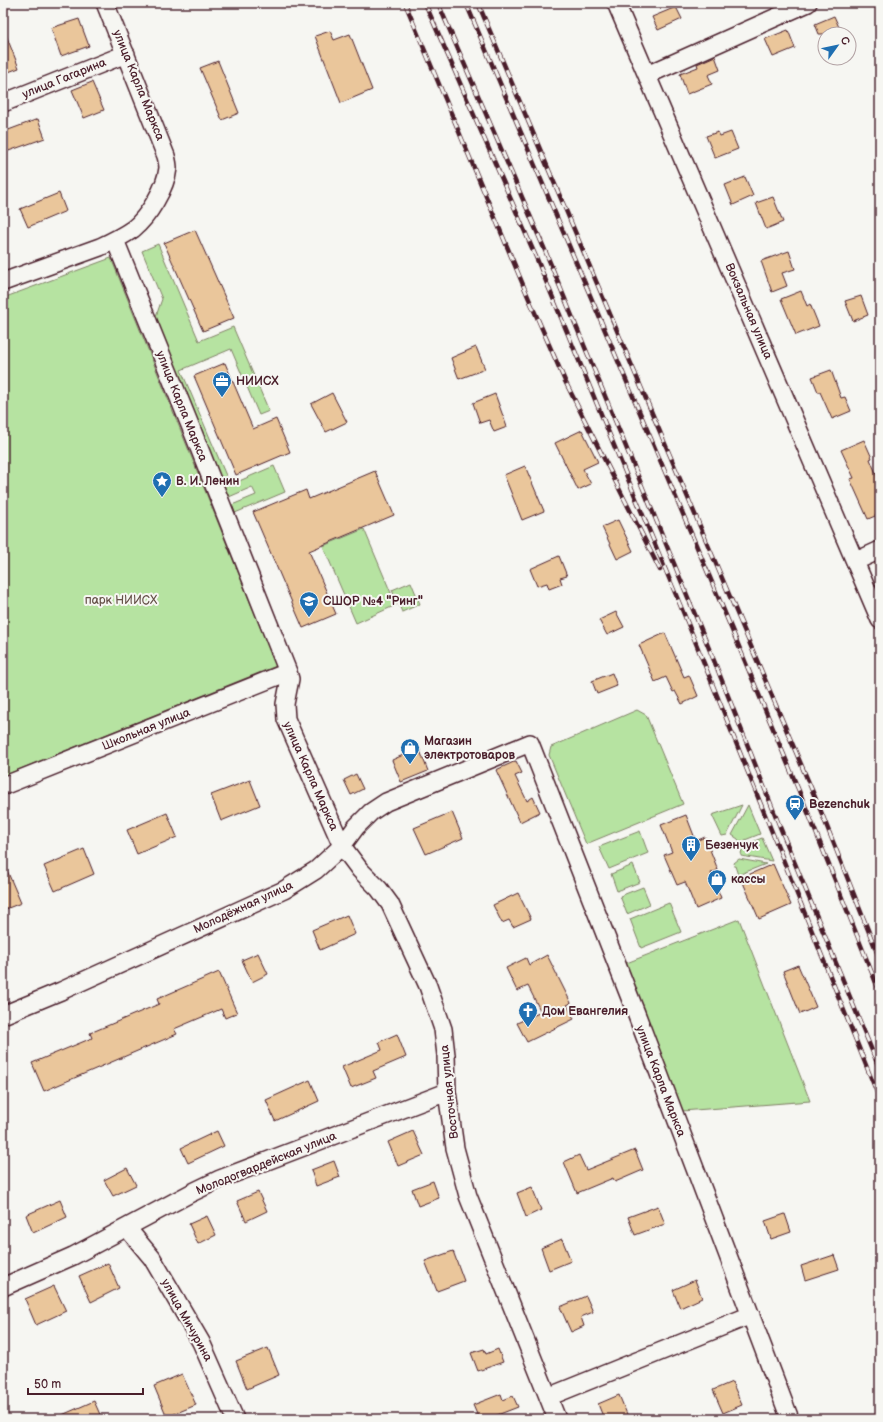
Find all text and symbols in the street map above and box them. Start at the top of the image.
north arrow [817,26,857,66]
street label: улица Карла Маркса [109,28,168,143]
text: С [837,34,853,48]
street label: улица Гагарина [20,55,108,102]
street label: Вокзальная улица [722,261,776,361]
street label: улица Карла Маркса [152,349,211,464]
office icon: НИИСХ [211,370,233,398]
place label: НИИСХ [236,374,279,389]
place icon: В. И. Ленин [151,470,173,498]
place label: В. И. Ленин [176,474,240,489]
school or university icon: СШОР №4 "Ринг" [298,590,320,618]
park label: парк НИИСХ [85,593,158,608]
place label: СШОР №4 "Ринг" [323,594,423,609]
street label: Школьная улица [100,705,192,754]
street label: улица Карла Маркса [280,719,341,833]
place label: Магазин электротоваров [424,734,516,763]
shop icon: Магазин электротоваров [399,737,421,765]
station icon: Bezenchuk [784,793,806,821]
place label: Bezenchuk [809,797,870,812]
building icon: Безенчук [680,834,702,862]
place label: Безенчук [705,838,759,853]
shop icon: кассы [706,868,728,896]
place label: кассы [731,872,765,887]
street label: Молодёжная улица [191,878,295,937]
church icon: Дом Евангелия [517,1000,539,1028]
place label: Дом Евангелия [542,1004,628,1019]
street label: улица Карла Маркса [632,1023,689,1139]
street label: Восточная улица [437,1044,462,1140]
street label: Молодогвардейская улица [194,1128,339,1199]
street label: улица Мичурина [158,1276,215,1364]
scale bar [28,1370,143,1396]
text: 50 m [34,1377,61,1392]

